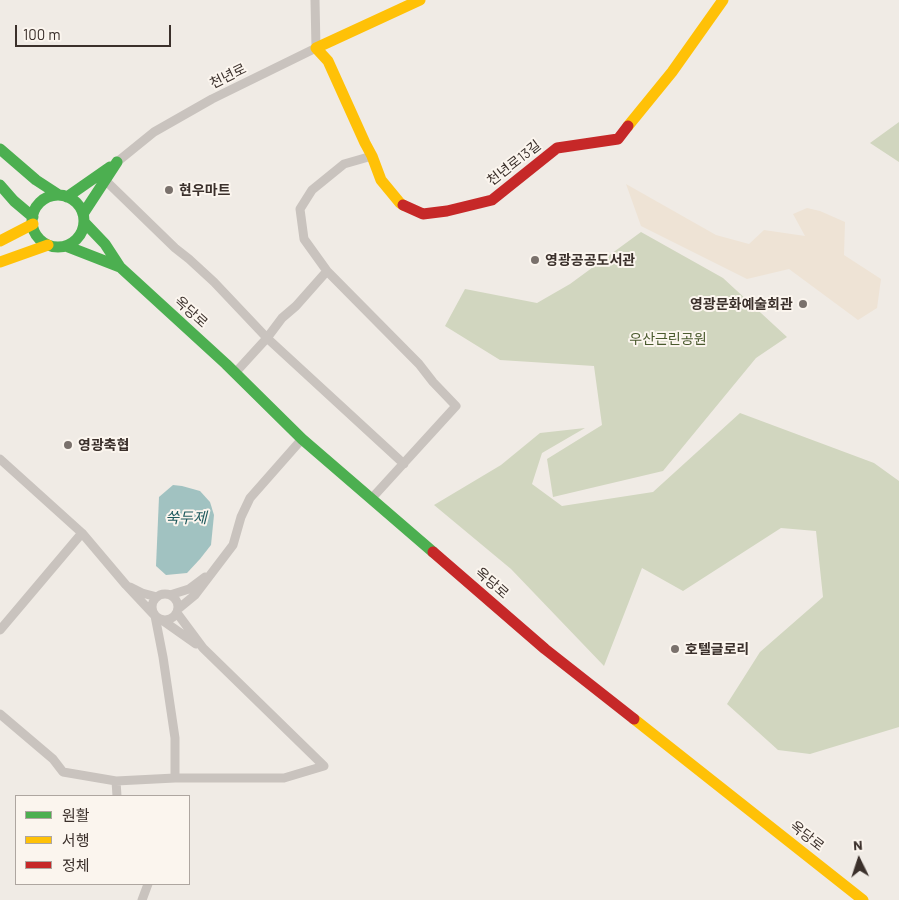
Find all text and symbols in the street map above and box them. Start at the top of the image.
scale bar [18,15,174,47]
text: 100 m [23,25,61,43]
street label: 천년로 [207,60,249,92]
street label: 천년로13길 [484,137,544,189]
place label: 현우마트 [179,182,231,198]
marker: 현우마트 [163,184,175,196]
place label: 영광공공도서관 [545,252,635,268]
marker: 영광공공도서관 [529,254,541,266]
street label: 옥당로 [171,293,211,331]
place label: 영광문화예술회관 [690,296,793,312]
marker: 영광문화예술회관 [797,298,809,310]
park label: 우산근린공원 [629,331,707,347]
place label: 영광축협 [78,437,130,453]
marker: 영광축협 [62,439,74,451]
water label: 쑥두제 [165,509,207,527]
street label: 옥당로 [472,564,512,602]
place label: 호텔글로리 [685,641,749,657]
marker: 호텔글로리 [669,643,681,655]
legend [15,795,190,885]
text: 원활 [62,806,90,824]
street label: 옥당로 [787,817,827,855]
text: 서행 [62,831,90,849]
north arrow [834,835,884,885]
text: N [853,836,863,853]
text: 정체 [62,856,90,874]

